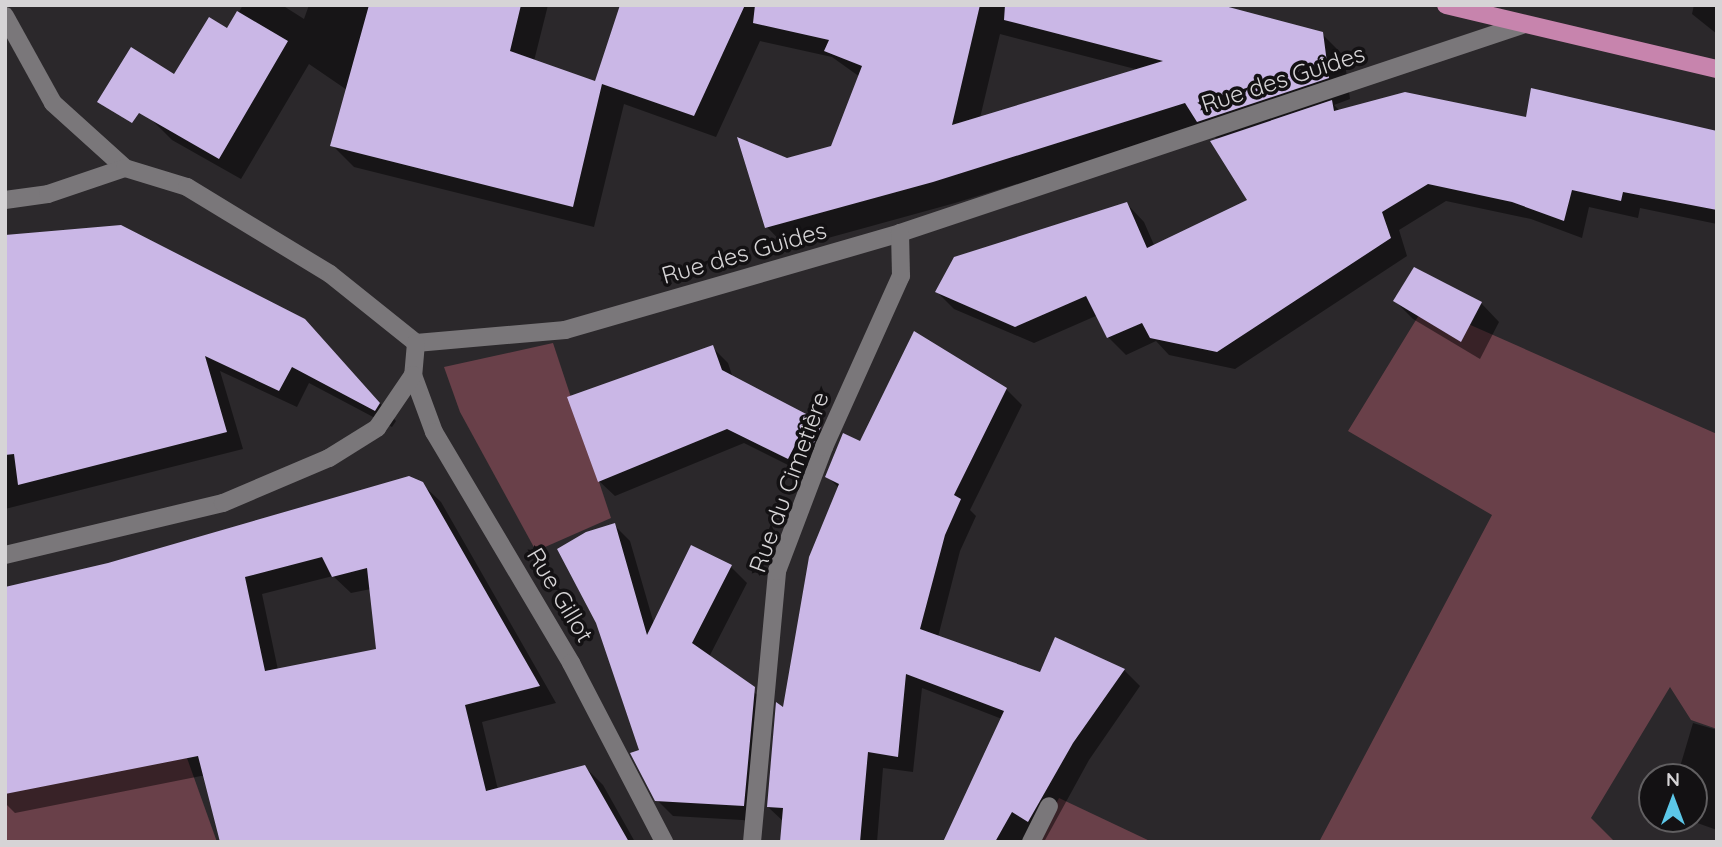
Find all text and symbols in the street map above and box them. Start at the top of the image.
street label: Rue des Guides [1198,39,1368,119]
street label: Rue des Guides [658,216,830,290]
street label: Rue du Cimetière [743,388,835,576]
street label: Rue Gillot [521,543,599,647]
north arrow [1638,763,1708,833]
text: N [1666,767,1680,791]

